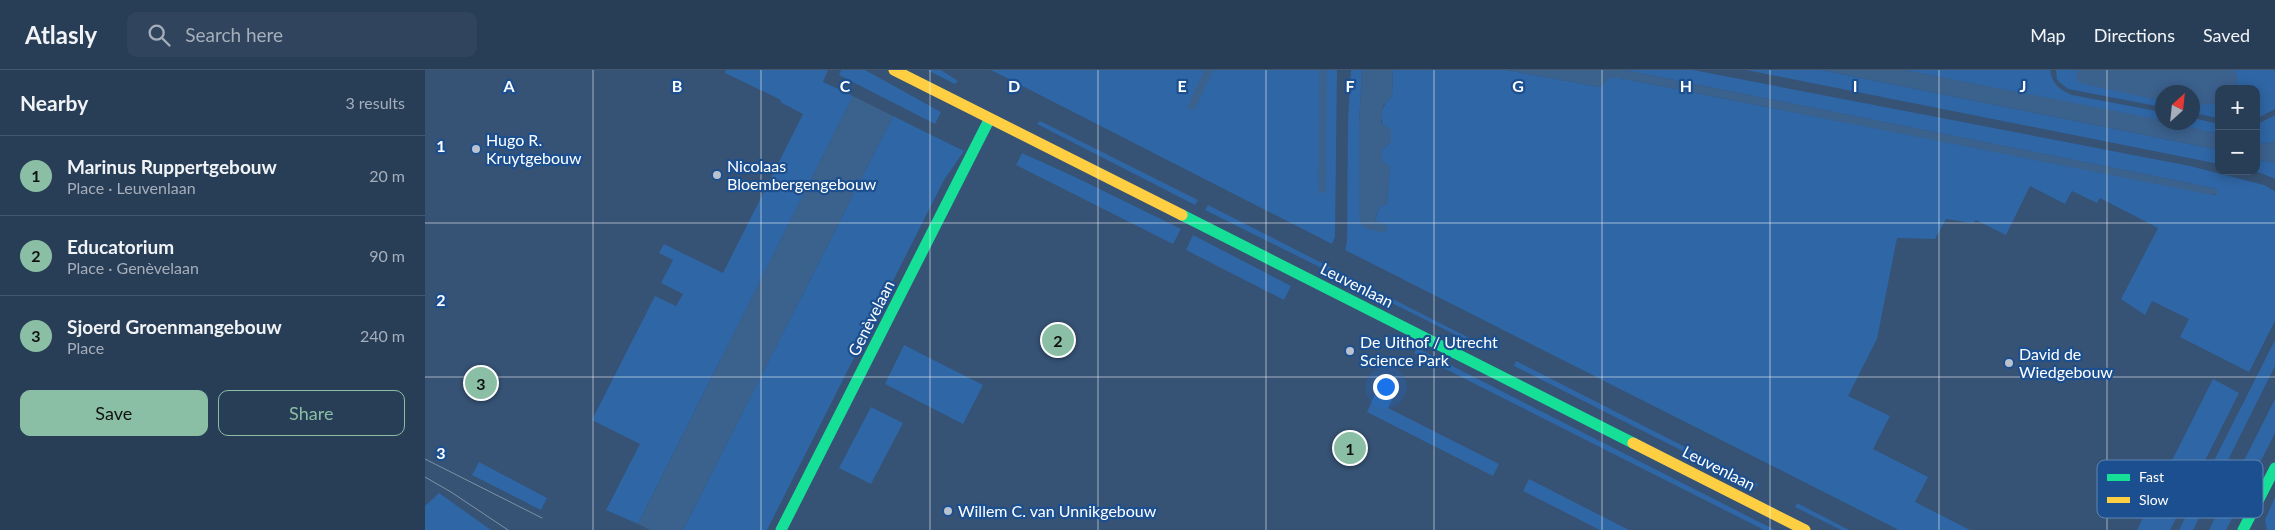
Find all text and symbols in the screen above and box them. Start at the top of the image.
search box [127,12,477,57]
text: Atlasly [25,20,97,49]
icon: search [145,21,173,49]
text: Search here [185,23,283,46]
text: Map [2030,24,2066,46]
text: Directions [2094,24,2175,46]
text: Saved [2203,24,2250,46]
text: A [502,76,515,95]
text: B [672,76,682,95]
text: C [840,76,851,95]
text: D [1008,76,1020,95]
text: E [1177,76,1187,95]
text: F [1345,76,1355,95]
text: G [1512,76,1524,95]
text: H [1680,76,1692,95]
text: I [1853,76,1857,95]
text: J [2020,76,2026,95]
north arrow [2155,85,2200,130]
map controls [2215,85,2260,175]
button: + [2215,85,2260,130]
text: Nearby [20,90,88,115]
text: 3 results [345,93,405,112]
place label: Hugo R. Kruytgebouw [486,130,582,167]
button: − [2215,130,2260,175]
text: 1 [436,136,446,155]
marker: Hugo R. Kruytgebouw [470,143,482,155]
text: Marinus Ruppertgebouw [67,155,277,178]
place label: Nicolaas Bloembergengebouw [727,156,877,193]
text: 1 [31,166,41,185]
text: 20 m [369,166,405,185]
marker: Nicolaas Bloembergengebouw [711,169,723,181]
text: Place · Leuvenlaan [67,178,196,197]
text: Educatorium [67,235,174,258]
text: 2 [31,246,41,265]
text: 90 m [369,246,405,265]
text: Place · Genèvelaan [67,258,199,277]
street label: Leuvenlaan [1318,258,1397,311]
street label: Genèvelaan [843,277,898,359]
text: 2 [436,290,446,309]
text: Sjoerd Groenmangebouw [67,315,282,338]
pin: 2 [1042,321,1074,359]
text: 3 [31,326,41,345]
text: 240 m [360,326,405,345]
place label: De Uithof / Utrecht Science Park [1360,332,1498,369]
text: Place [67,338,104,357]
place label: David de Wiedgebouw [2019,344,2113,381]
marker: De Uithof / Utrecht Science Park [1344,345,1356,357]
marker: David de Wiedgebouw [2003,357,2015,369]
pin: 3 [465,364,497,402]
your location [1373,374,1399,400]
button: Save [20,390,208,436]
button: Share [218,390,405,436]
pin: 1 [1334,429,1366,467]
street label: Leuvenlaan [1680,441,1759,494]
text: 3 [436,443,446,462]
legend [2097,460,2263,518]
text: Fast [2139,468,2164,485]
text: Slow [2139,491,2169,508]
place label: Willem C. van Unnikgebouw [958,501,1157,520]
marker: Willem C. van Unnikgebouw [942,505,954,517]

